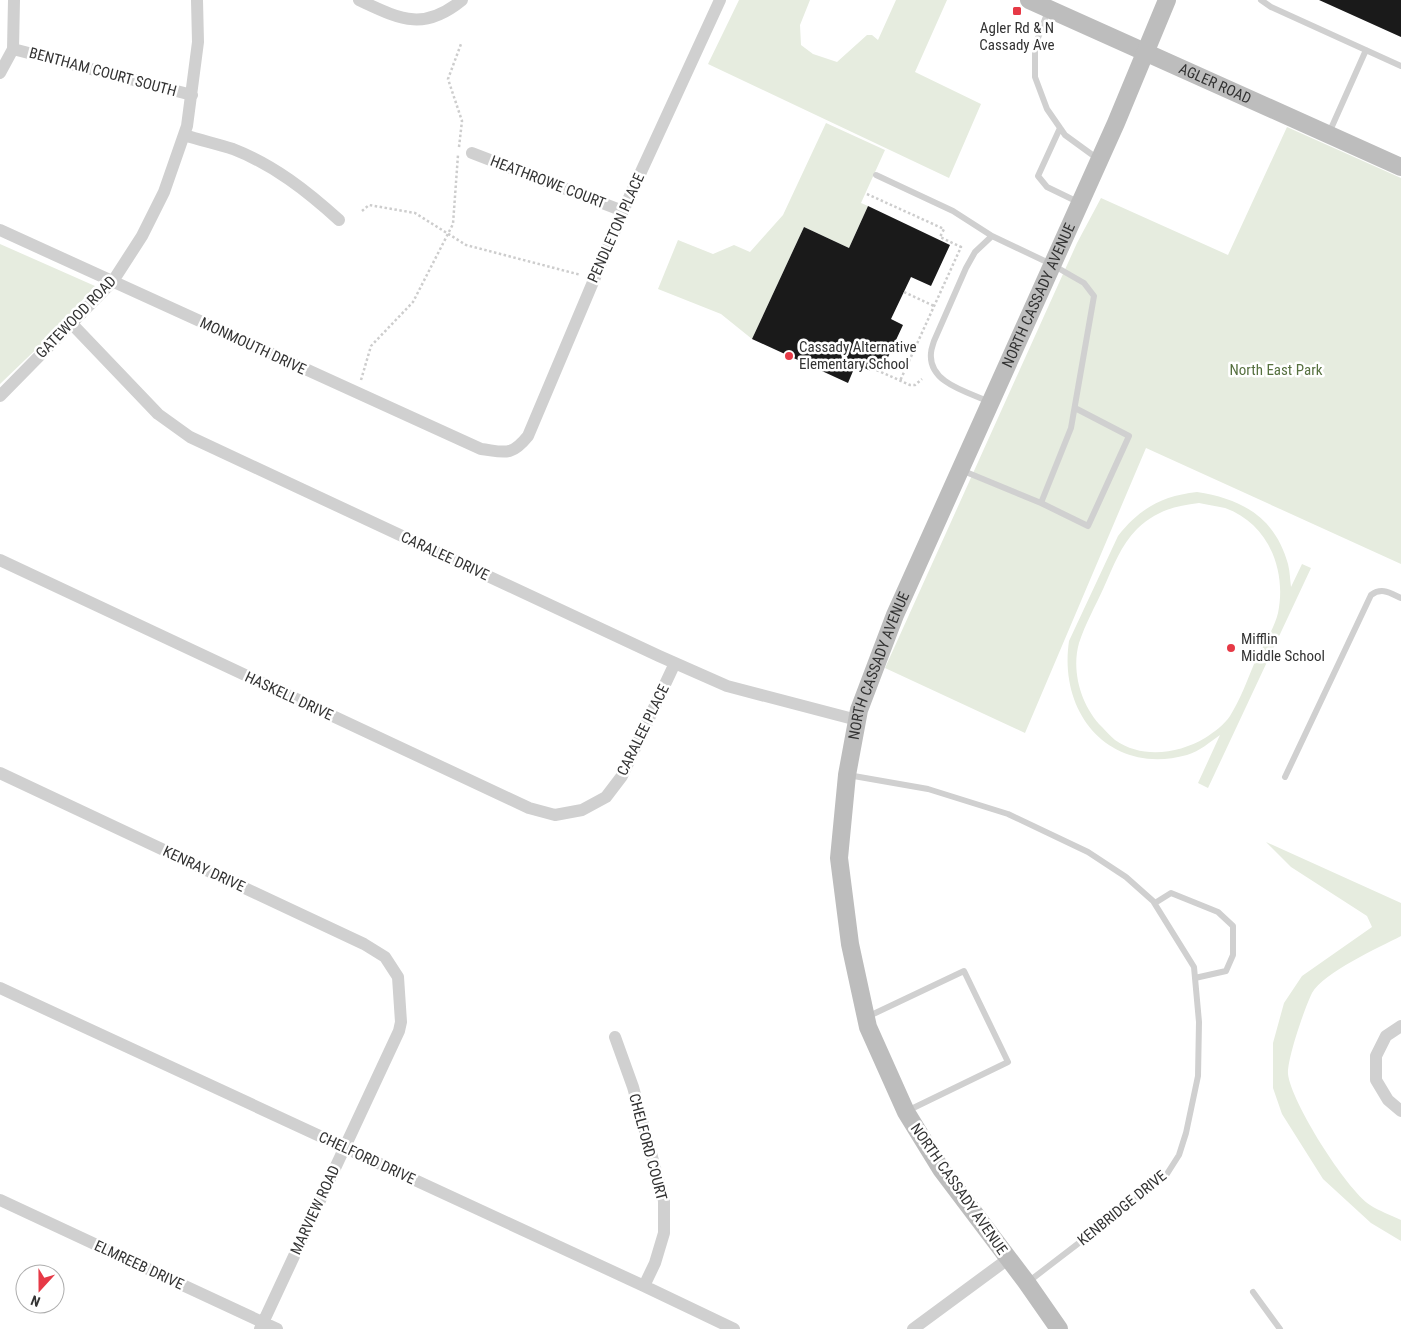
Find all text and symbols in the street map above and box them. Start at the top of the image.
marker: Agler Rd & N Cassady Ave [1011,5,1023,17]
place label: Agler Rd & N Cassady Ave [979,19,1055,54]
street label: BENTHAM COURT SOUTH [27,44,179,100]
street label: AGLER ROAD [1176,59,1254,108]
street label: HEATHROWE COURT [488,152,608,212]
street label: PENDLETON PLACE [584,171,648,285]
street label: NORTH CASSADY AVENUE [998,220,1079,370]
street label: GATEWOOD ROAD [32,272,120,362]
street label: MONMOUTH DRIVE [197,314,309,378]
place label: Cassady Alternative Elementary School [799,338,917,373]
marker: Cassady Alternative Elementary School [783,350,795,362]
park label: North East Park [1230,361,1323,379]
street label: CARALEE DRIVE [398,528,492,584]
street label: NORTH CASSADY AVENUE [845,589,913,741]
place label: Mifflin Middle School [1241,630,1325,665]
marker: Mifflin Middle School [1225,642,1237,654]
street label: HASKELL DRIVE [242,668,336,724]
street label: CARALEE PLACE [613,681,673,779]
street label: KENRAY DRIVE [160,842,248,896]
street label: CHELFORD COURT [625,1092,671,1203]
street label: NORTH CASSADY AVENUE [907,1120,1011,1258]
street label: CHELFORD DRIVE [316,1128,418,1188]
street label: MARVIEW ROAD [286,1162,344,1258]
street label: KENBRIDGE DRIVE [1074,1167,1170,1249]
street label: ELMREEB DRIVE [91,1236,187,1294]
north arrow [15,1264,65,1314]
text: N [28,1292,42,1310]

